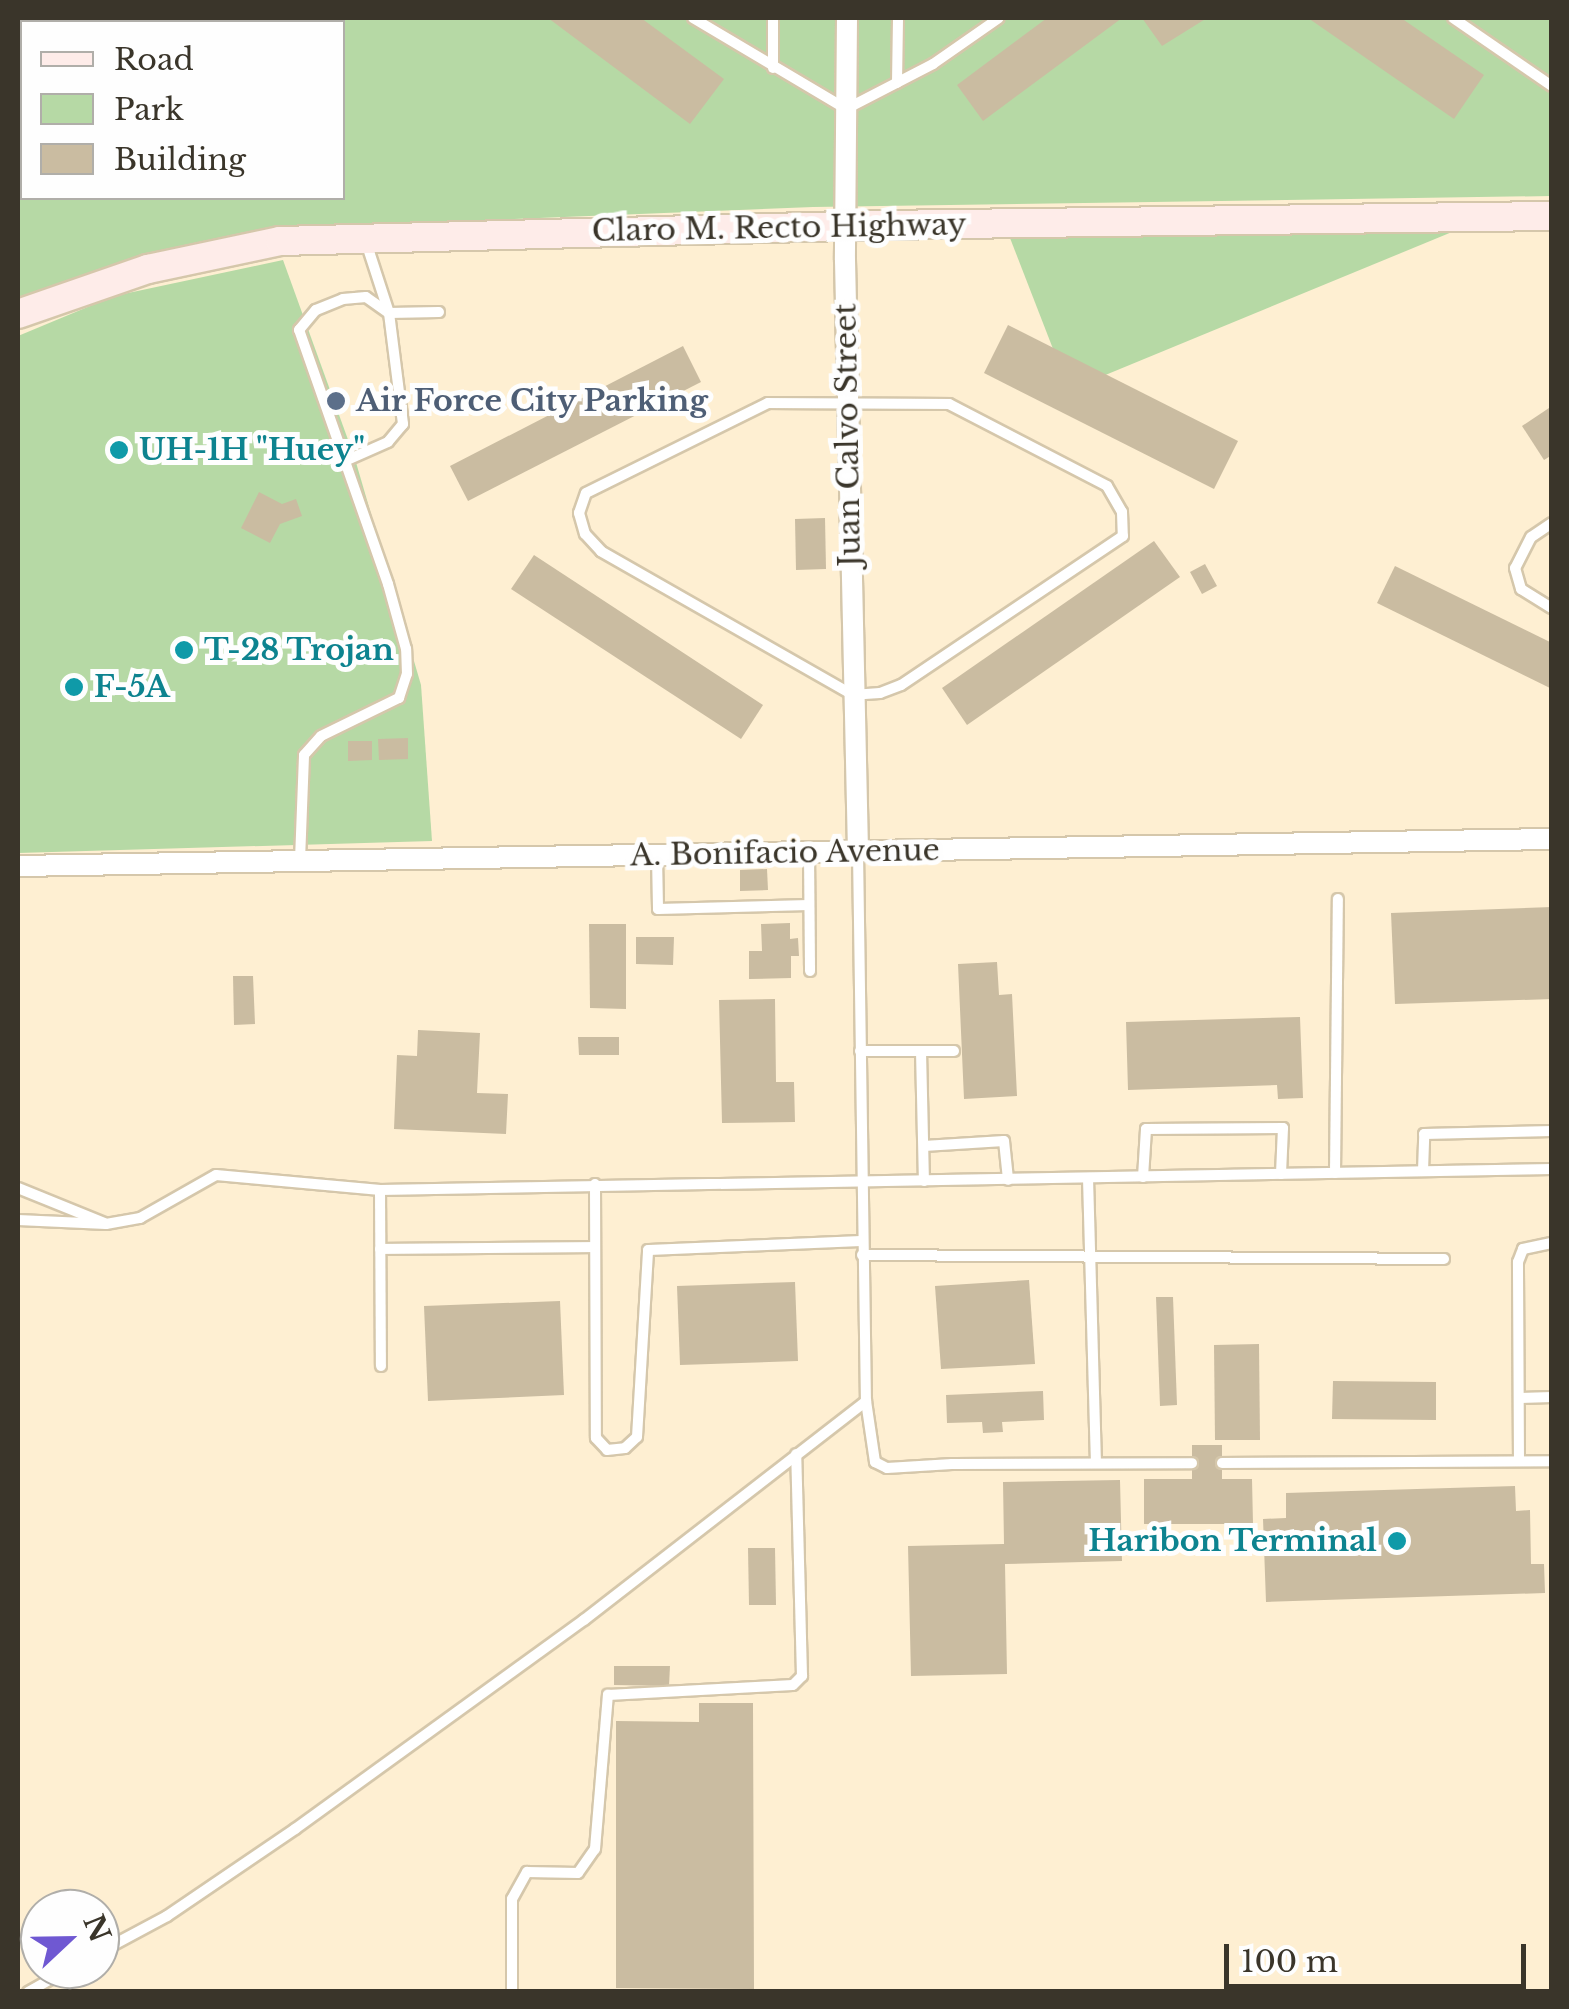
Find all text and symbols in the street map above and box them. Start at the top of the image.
legend [20,20,345,200]
text: Road [114,41,194,78]
text: Park [114,91,184,128]
text: Building [114,141,246,178]
street label: Claro M. Recto Highway [591,207,967,249]
street label: Juan Calvo Street [828,303,868,567]
place label: Air Force City Parking [356,383,709,419]
marker: Air Force City Parking [325,390,347,412]
place label: UH-1H "Huey" [139,432,366,468]
marker: UH-1H "Huey" [108,439,130,461]
place label: T-28 Trojan [204,632,395,668]
marker: T-28 Trojan [173,639,195,661]
place label: F-5A [94,669,170,705]
marker: F-5A [63,676,85,698]
street label: A. Bonifacio Avenue [629,832,941,874]
place label: Haribon Terminal [1087,1523,1377,1559]
marker: Haribon Terminal [1386,1530,1408,1552]
north arrow [20,1889,120,1989]
text: N [75,1910,118,1947]
scale bar [1229,1924,1532,1986]
text: 100 m [1241,1943,1338,1980]

